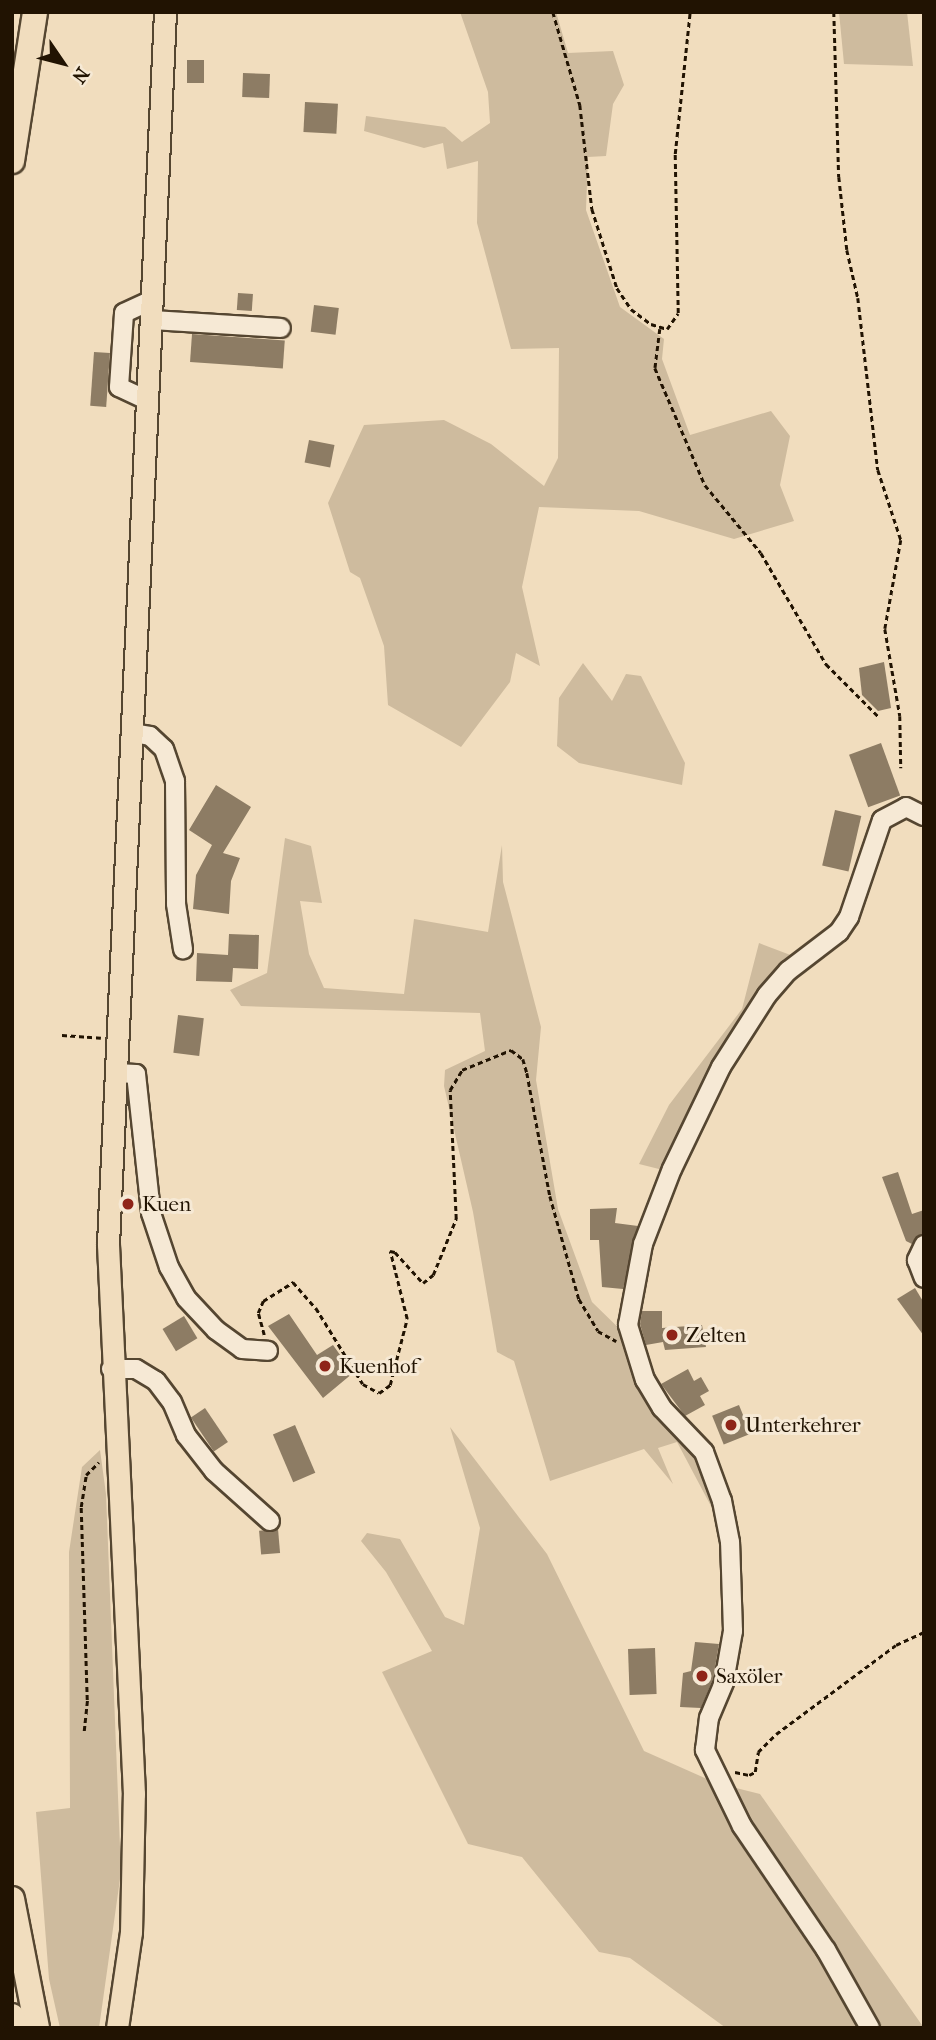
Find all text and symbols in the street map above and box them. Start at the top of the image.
north arrow [28,28,98,98]
text: N [67,63,93,87]
place label: Kuen [142,1191,191,1217]
marker: Kuen [120,1196,136,1212]
place label: Zelten [686,1322,746,1348]
marker: Zelten [664,1327,680,1343]
place label: Kuenhof [339,1353,417,1379]
marker: Kuenhof [317,1358,333,1374]
place label: Unterkehrer [745,1412,861,1438]
marker: Unterkehrer [723,1417,739,1433]
place label: Saxöler [716,1663,783,1689]
marker: Saxöler [694,1668,710,1684]

